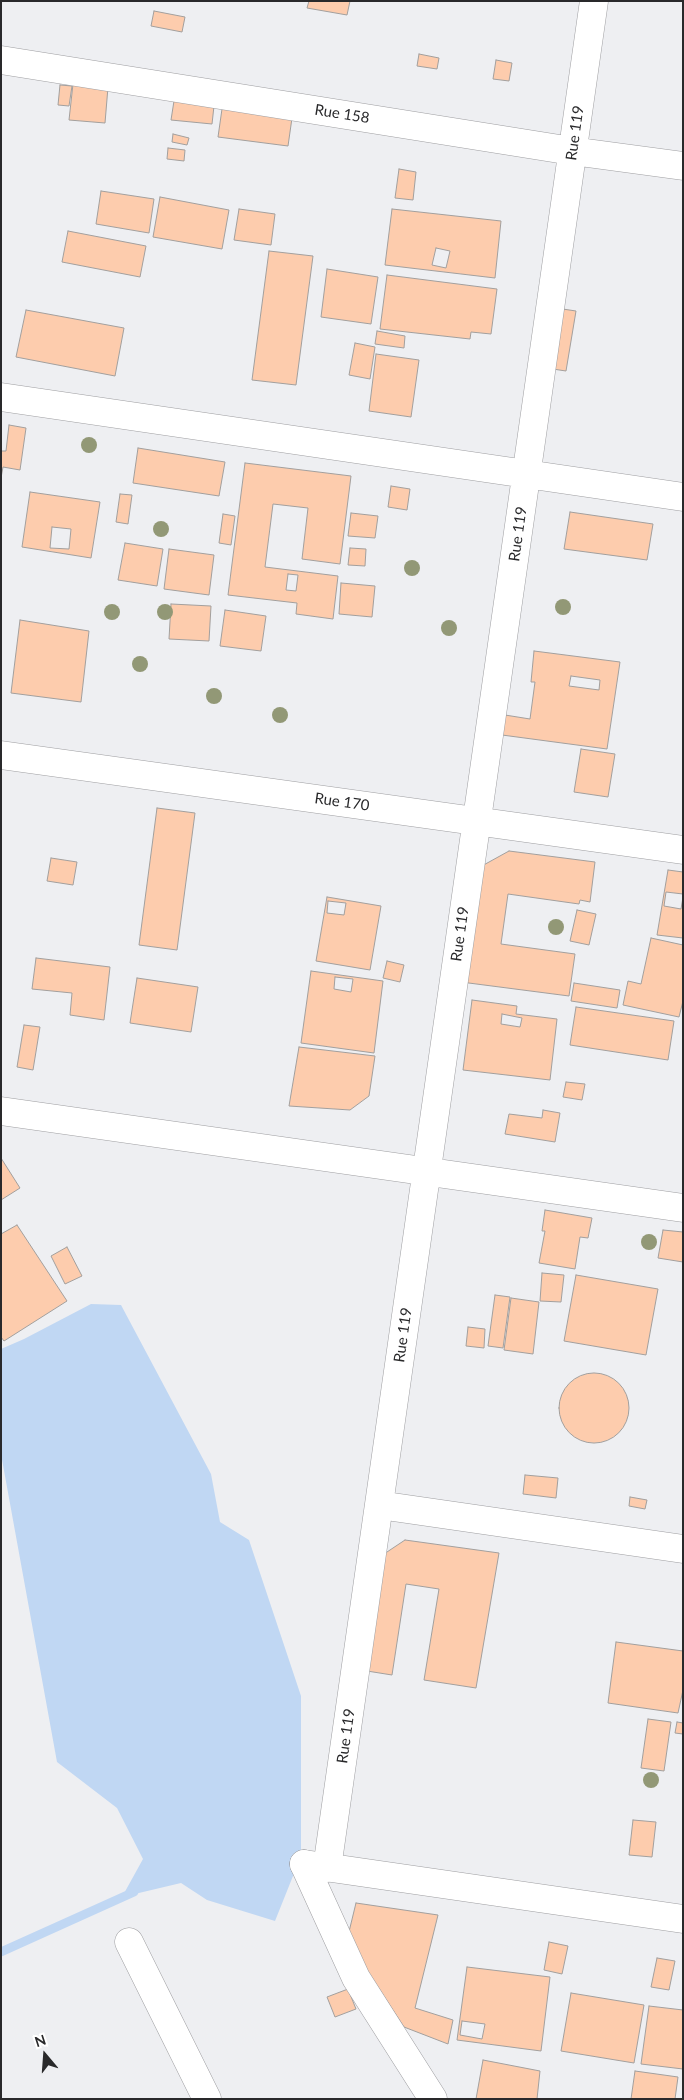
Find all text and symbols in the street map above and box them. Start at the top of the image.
street label: Rue 158 [313,101,371,127]
street label: Rue 119 [562,104,588,162]
street label: Rue 119 [505,505,531,563]
street label: Rue 170 [313,789,371,815]
street label: Rue 119 [447,905,473,963]
street label: Rue 119 [390,1306,416,1364]
street label: Rue 119 [333,1707,359,1765]
north arrow [20,2030,70,2080]
text: N [32,2031,48,2050]

